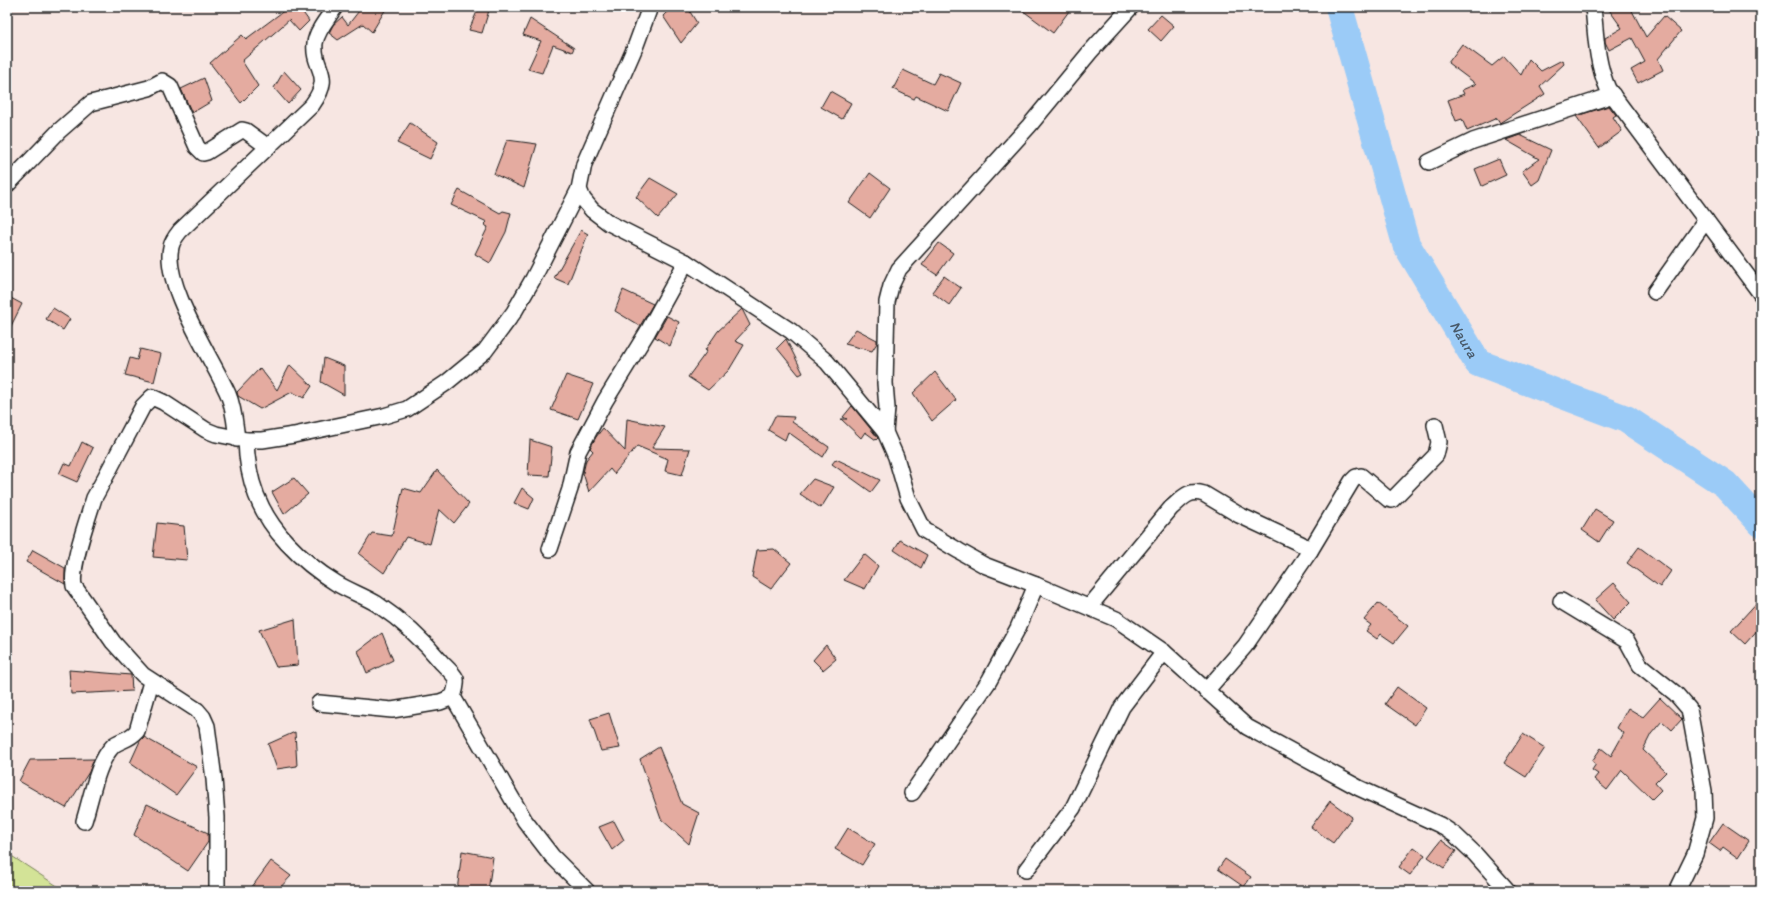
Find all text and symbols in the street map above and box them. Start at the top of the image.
water label: Naura [1446,318,1482,361]

